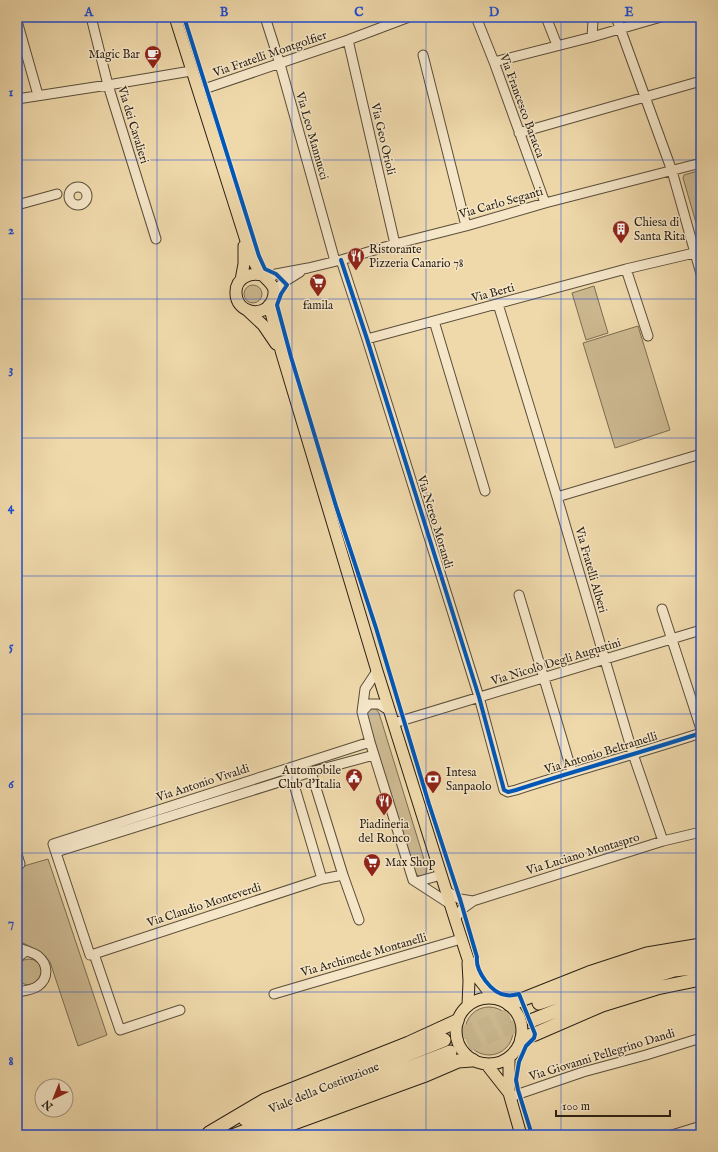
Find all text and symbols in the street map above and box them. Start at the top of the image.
text: A [84,4,95,21]
text: B [220,4,229,21]
text: C [354,4,364,21]
text: D [489,4,500,21]
text: E [624,4,634,21]
street label: Via Fratelli Montgolfier [210,27,329,81]
cafe icon: Magic Bar [143,44,163,69]
place label: Magic Bar [89,47,141,62]
street label: Via Francesco Baracca [496,51,548,161]
street label: Via dei Cavalieri [114,83,152,166]
text: 1 [9,84,14,101]
street label: Via Leo Mannucci [292,89,332,182]
street label: Via Geo Orioli [367,101,399,176]
street label: Via Carlo Seganti [456,184,545,222]
place label: Chiesa di Santa Rita [634,215,686,244]
building icon: Chiesa di Santa Rita [611,219,631,244]
text: 2 [8,222,14,239]
place label: Ristorante Pizzeria Canario 78 [369,242,464,271]
restaurant icon: Ristorante Pizzeria Canario 78 [346,246,366,271]
supermarket icon: famila [308,272,328,297]
street label: Via Berti [469,280,516,306]
place label: famila [303,298,334,313]
text: 3 [9,361,14,378]
street label: Via Nereo Morandi [413,473,456,570]
text: 4 [8,499,15,516]
street label: Via Fratelli Alberi [571,524,610,615]
street label: Via Nicolò Degli Augustini [488,635,623,689]
text: 5 [9,638,14,655]
street label: Via Antonio Beltramelli [542,729,659,778]
street label: Via Antonio Vivaldi [154,761,251,805]
place label: Automobile Club d'Italia [278,763,342,792]
place label: Intesa Sanpaolo [446,765,492,795]
public building icon: Automobile Club d'Italia [344,767,364,792]
bank icon: Intesa Sanpaolo [423,769,443,794]
text: 6 [8,776,14,793]
restaurant icon: Piadineria del Ronco [374,791,394,816]
place label: Piadineria del Ronco [358,817,410,846]
street label: Via Luciano Montaspro [524,830,642,880]
supermarket icon: Max Shop [362,852,382,877]
place label: Max Shop [385,855,436,871]
street label: Via Claudio Monteverdi [144,879,263,931]
text: 7 [8,915,14,932]
street label: Via Archimede Montanelli [298,930,429,980]
street label: Via Giovanni Pellegrino Dandi [526,1026,677,1085]
text: 8 [8,1053,14,1070]
street label: Viale della Costituzione [266,1059,382,1117]
north arrow [34,1078,74,1118]
scale bar [556,1092,670,1118]
text: N [39,1096,57,1114]
text: 100 m [562,1099,590,1114]

